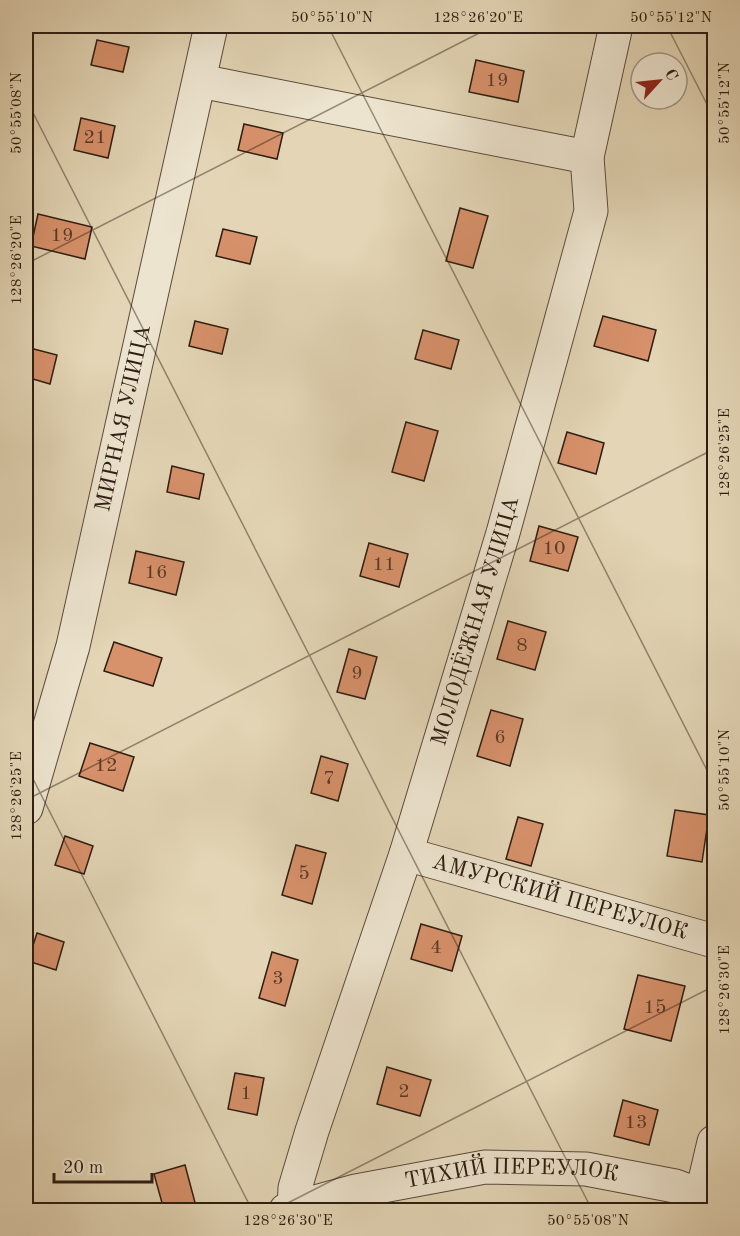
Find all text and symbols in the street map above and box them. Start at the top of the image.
text: 50°55'10"N [291,11,373,26]
text: 128°26'20"E [433,11,523,26]
text: 50°55'12"N [630,11,712,26]
north arrow [629,51,689,111]
text: 50°55'12"N [718,62,733,144]
text: С [661,67,680,83]
house number: 19 [485,71,509,91]
text: 50°55'08"N [10,72,25,154]
house number: 21 [83,128,107,148]
text: 128°26'20"E [10,215,25,305]
house number: 19 [50,226,74,246]
street label: МИРНАЯ УЛИЦА [92,323,155,514]
text: 128°26'25"E [718,408,733,498]
street label: МОЛОДЁЖНАЯ УЛИЦА [428,494,523,748]
house number: 10 [542,539,566,559]
house number: 11 [372,555,396,575]
house number: 16 [144,563,168,583]
house number: 8 [516,636,528,656]
house number: 9 [351,664,363,684]
house number: 6 [494,728,506,748]
text: 50°55'10"N [718,729,733,811]
text: 128°26'25"E [10,751,25,841]
house number: 12 [94,756,118,776]
house number: 7 [323,769,335,789]
street label: АМУРСКИЙ ПЕРЕУЛОК [430,851,690,944]
house number: 5 [298,864,310,884]
house number: 4 [430,938,442,958]
text: 128°26'30"E [718,945,733,1035]
house number: 3 [272,969,284,989]
house number: 15 [643,998,667,1018]
house number: 2 [398,1082,410,1102]
house number: 1 [240,1084,252,1104]
house number: 13 [624,1113,648,1133]
scale bar [54,1146,152,1184]
street label: ТИХИЙ ПЕРЕУЛОК [403,1152,621,1193]
text: 20 m [63,1159,103,1177]
text: 128°26'30"E [243,1214,333,1229]
text: 50°55'08"N [547,1214,629,1229]

